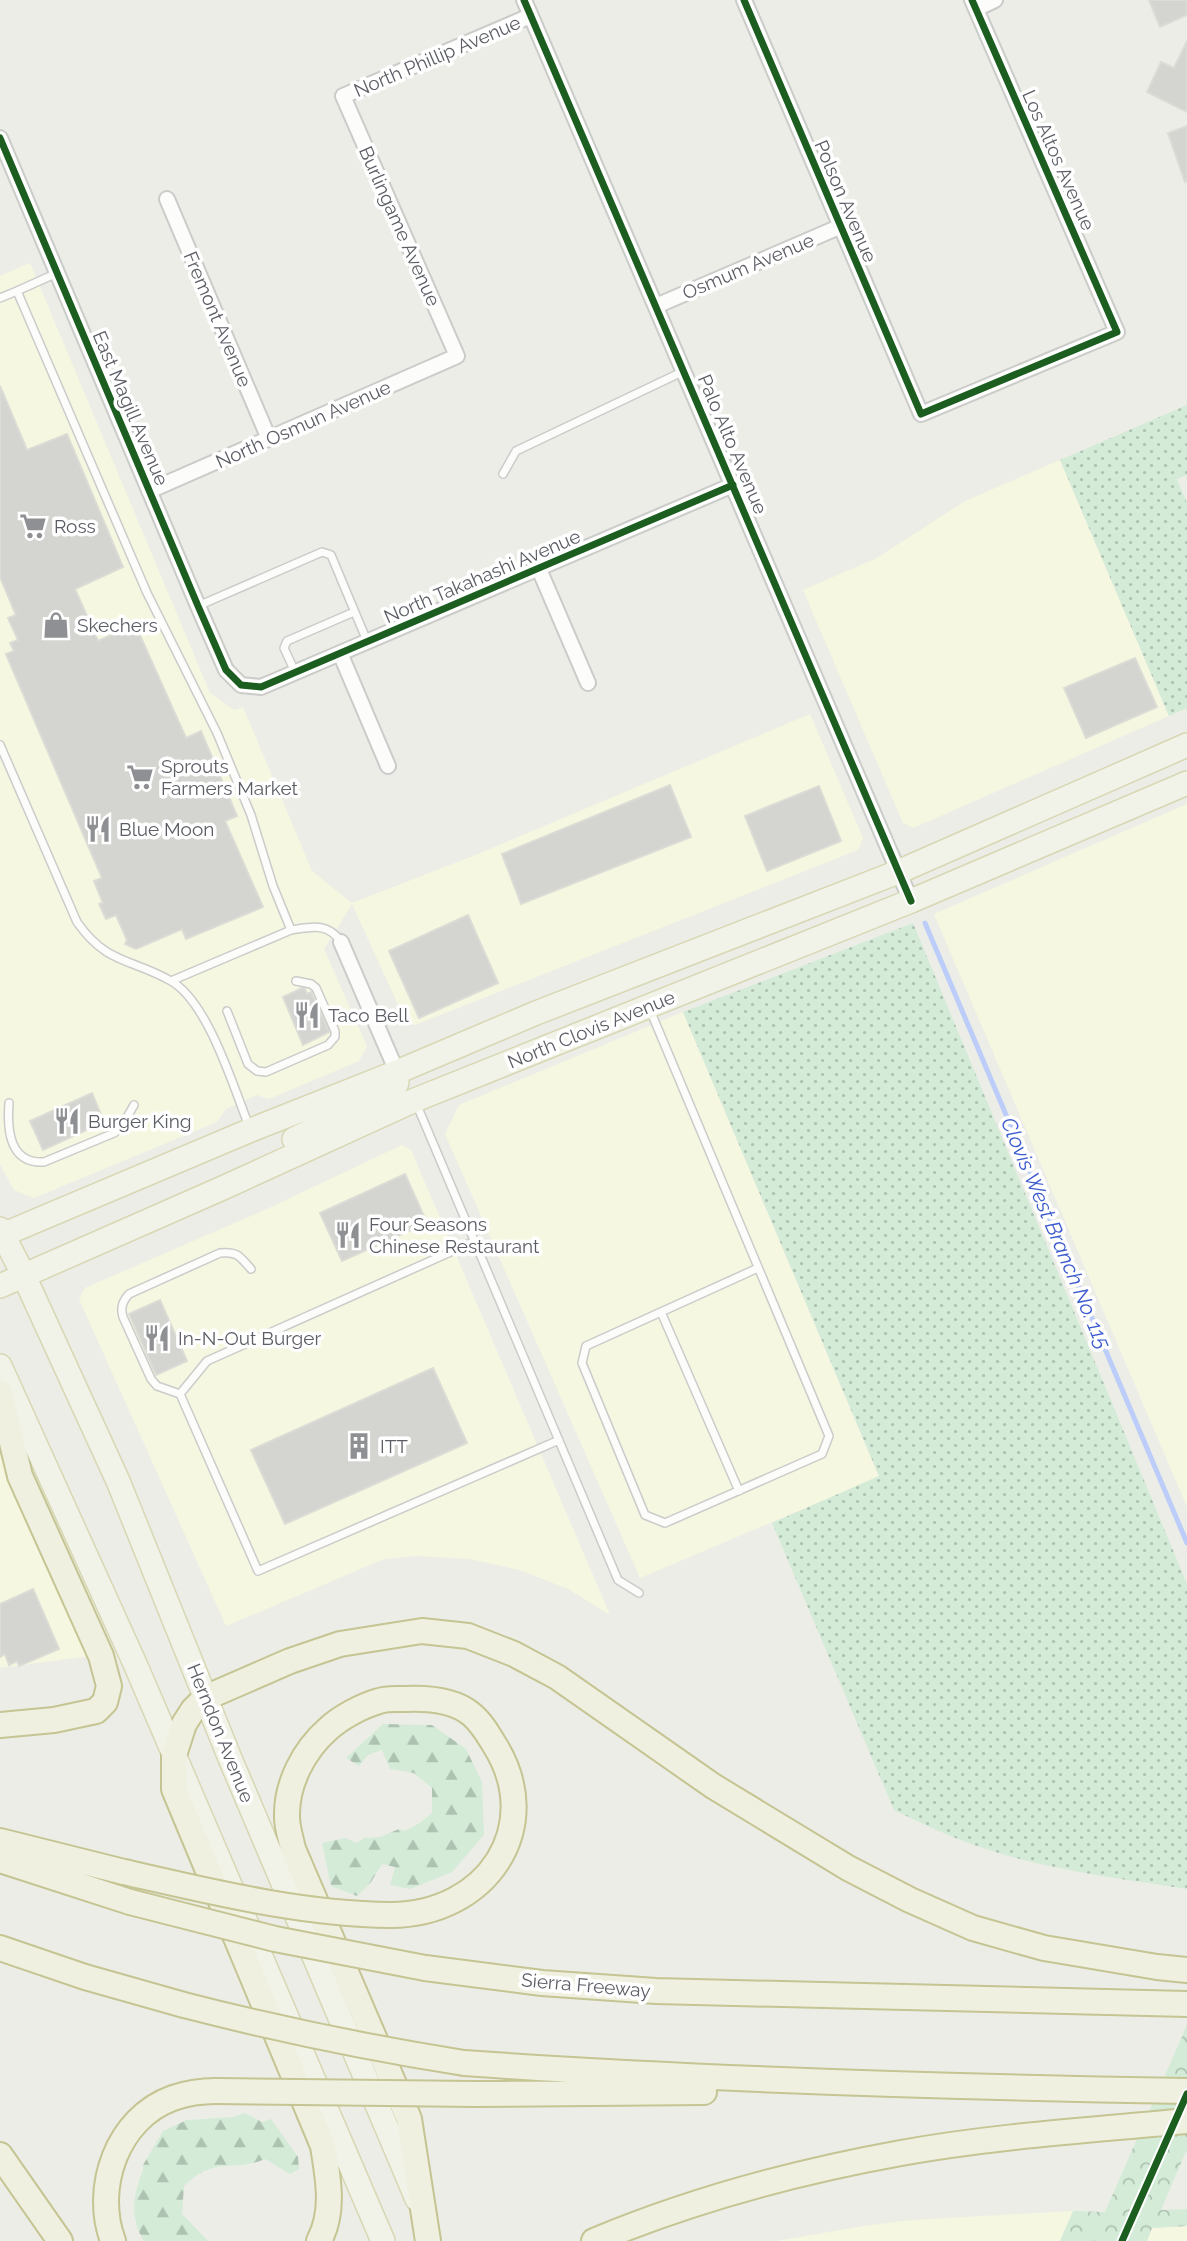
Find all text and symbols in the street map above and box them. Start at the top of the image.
street label: North Phillip Avenue [350,11,524,101]
street label: Los Altos Avenue [1018,86,1100,234]
street label: Polson Avenue [810,137,882,265]
street label: Burlingame Avenue [355,143,445,309]
street label: Osmum Avenue [679,228,817,304]
street label: Fremont Avenue [180,248,256,390]
street label: East Magill Avenue [88,327,174,489]
street label: Palo Alto Avenue [694,371,772,517]
street label: North Osmun Avenue [212,376,394,472]
supermarket icon: Ross [18,511,48,541]
place label: Ross [54,515,96,537]
street label: North Takahashi Avenue [380,525,584,627]
shop icon: Skechers [41,610,71,640]
place label: Skechers [77,614,158,636]
place label: Sprouts Farmers Market [161,755,298,799]
supermarket icon: Sprouts Farmers Market [125,762,155,792]
restaurant icon: Blue Moon [83,814,113,844]
place label: Blue Moon [119,818,214,840]
street label: North Clovis Avenue [504,985,678,1073]
restaurant icon: Taco Bell [292,1000,322,1030]
place label: Taco Bell [328,1004,409,1026]
restaurant icon: Burger King [52,1106,82,1136]
place label: Burger King [88,1110,192,1132]
water label: Clovis West Branch No. 115 [996,1113,1116,1353]
place label: Four Seasons Chinese Restaurant [369,1213,540,1257]
restaurant icon: Four Seasons Chinese Restaurant [333,1220,363,1250]
restaurant icon: In-N-Out Burger [142,1323,172,1353]
place label: In-N-Out Burger [178,1327,321,1349]
building icon: ITT [344,1431,374,1461]
place label: ITT [380,1435,408,1457]
street label: Herndon Avenue [183,1660,259,1806]
street label: Sierra Freeway [520,1968,652,2002]

